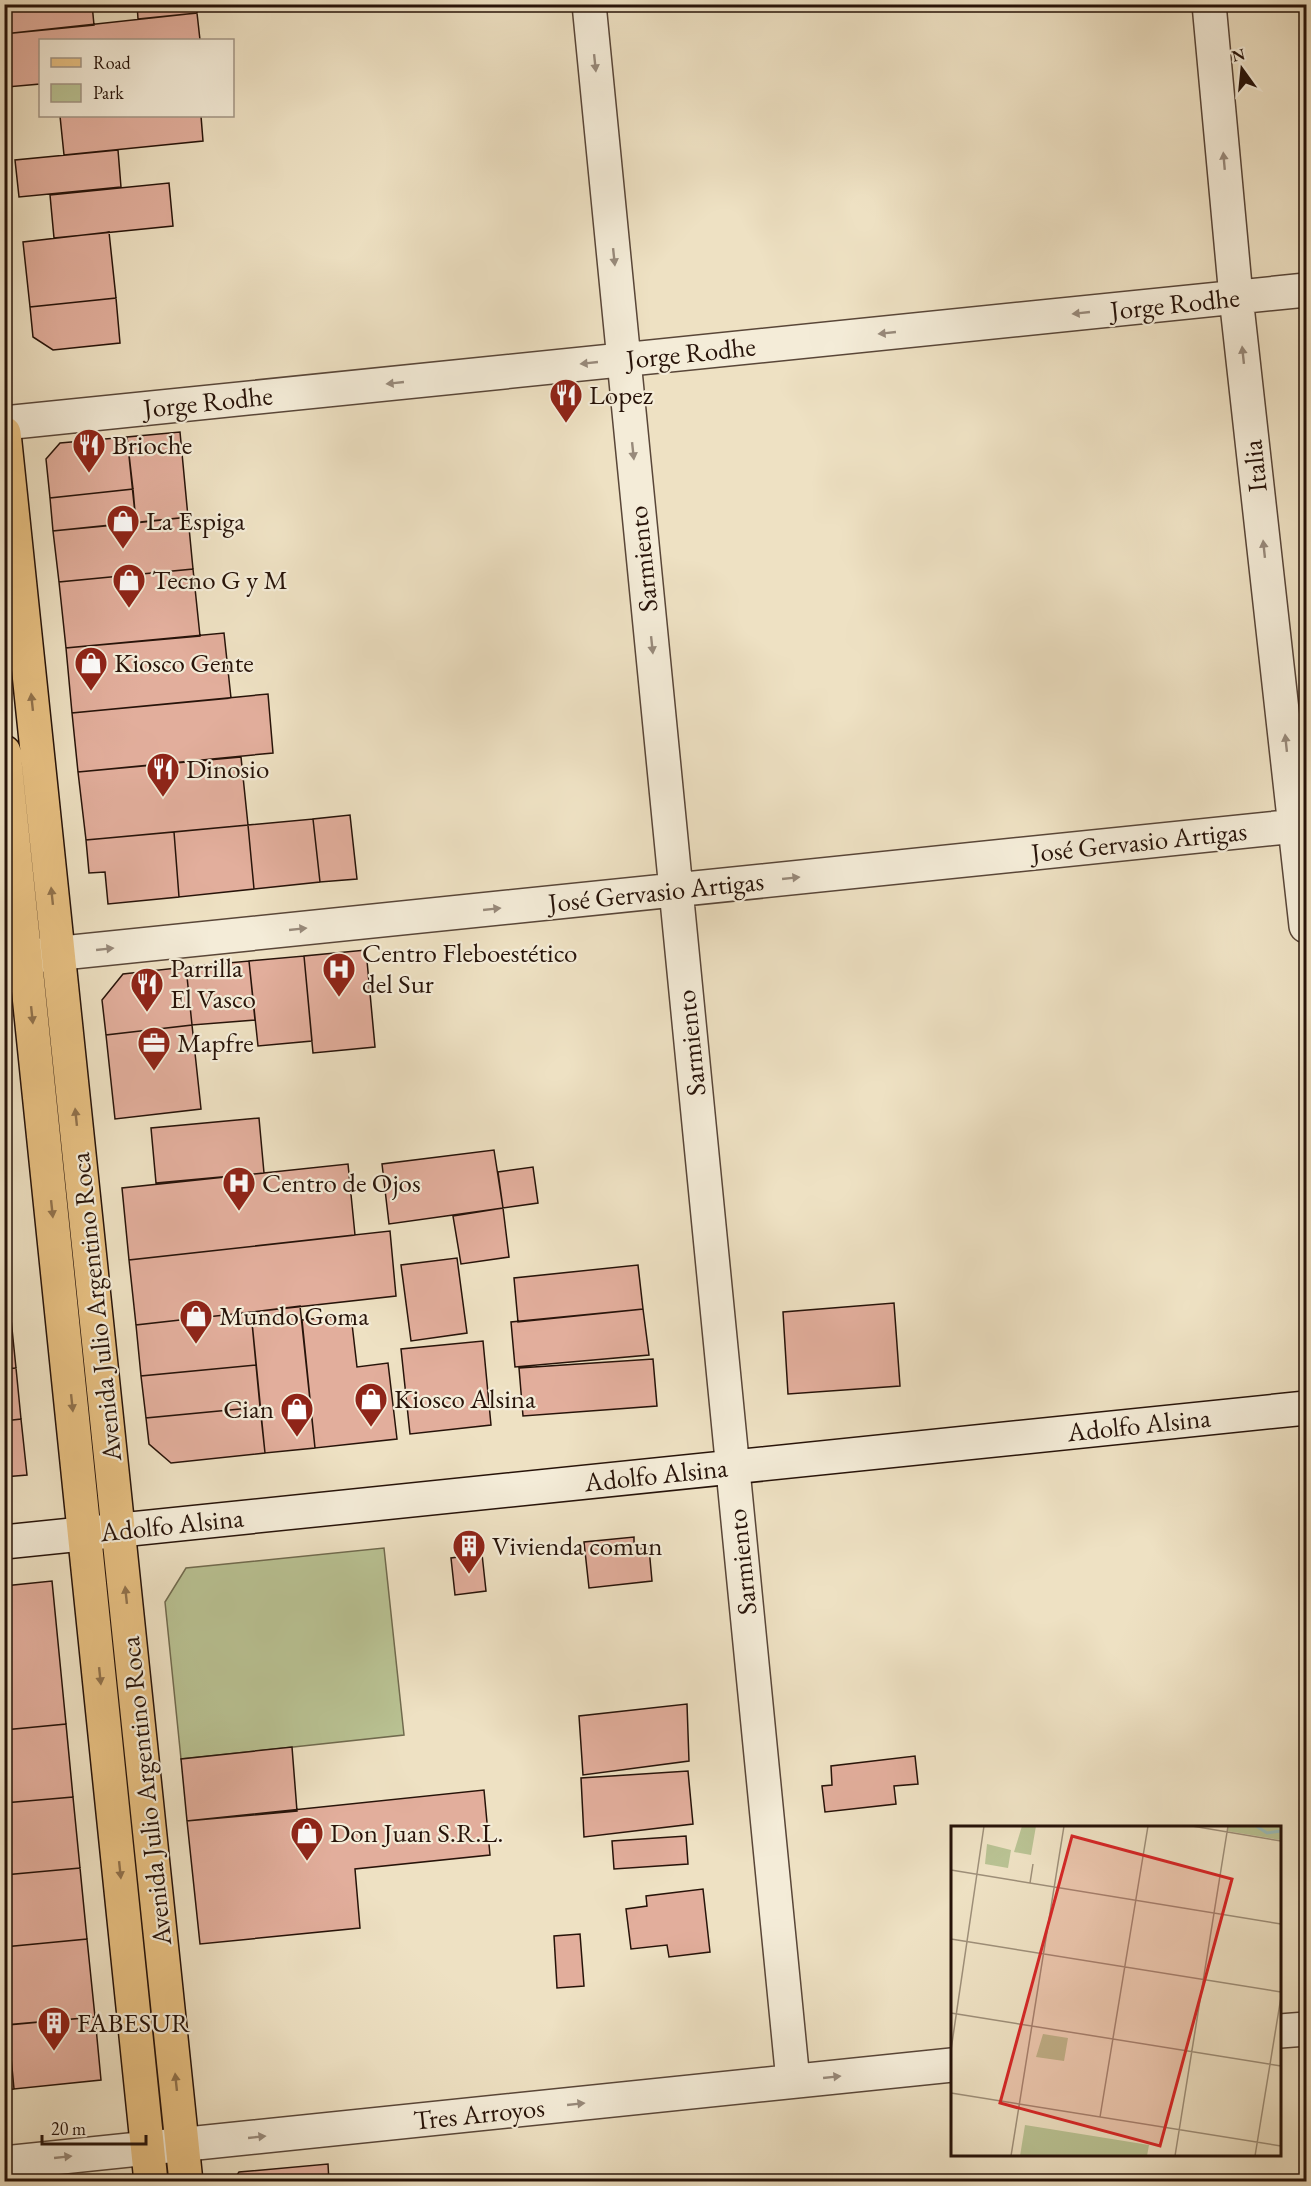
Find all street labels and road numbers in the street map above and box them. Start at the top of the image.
street label: Jorge Rodhe [1107,279,1241,328]
street label: Jorge Rodhe [623,328,757,377]
street label: Jorge Rodhe [140,377,274,426]
street label: Italia [1234,438,1275,494]
street label: Sarmiento [620,504,665,614]
street label: José Gervasio Artigas [1027,813,1249,870]
street label: José Gervasio Artigas [544,863,766,920]
street label: Sarmiento [668,988,713,1098]
street label: Avenida Julio Argentino Roca [62,1150,129,1464]
street label: Adolfo Alsina [1065,1400,1213,1450]
street label: Adolfo Alsina [582,1450,730,1500]
street label: Adolfo Alsina [98,1500,246,1550]
street label: Sarmiento [719,1507,764,1617]
street label: Avenida Julio Argentino Roca [112,1634,179,1948]
street label: Tres Arroyos [412,2089,546,2138]

